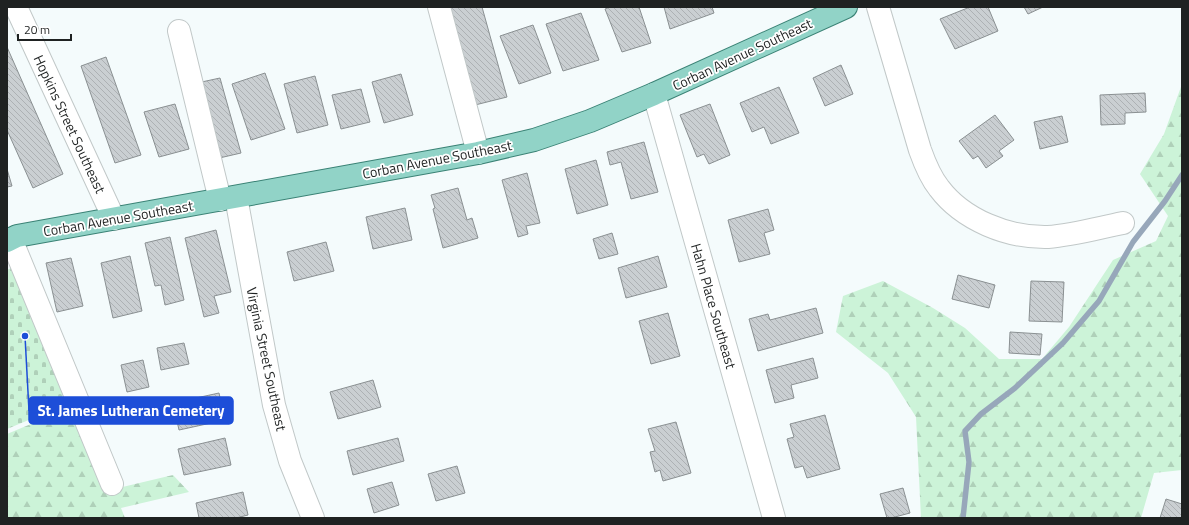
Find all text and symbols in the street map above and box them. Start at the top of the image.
street label: Corban Avenue Southeast [669,12,815,96]
scale bar [18,16,71,42]
text: 20 m [24,20,50,39]
street label: Hopkins Street Southeast [29,51,111,197]
street label: Corban Avenue Southeast [360,134,514,184]
street label: Corban Avenue Southeast [41,194,195,242]
street label: Hahn Place Southeast [686,241,742,371]
street label: Virginia Street Southeast [242,285,293,433]
callout: St. James Lutheran Cemetery [29,397,233,424]
text: St. James Lutheran Cemetery [37,399,225,422]

